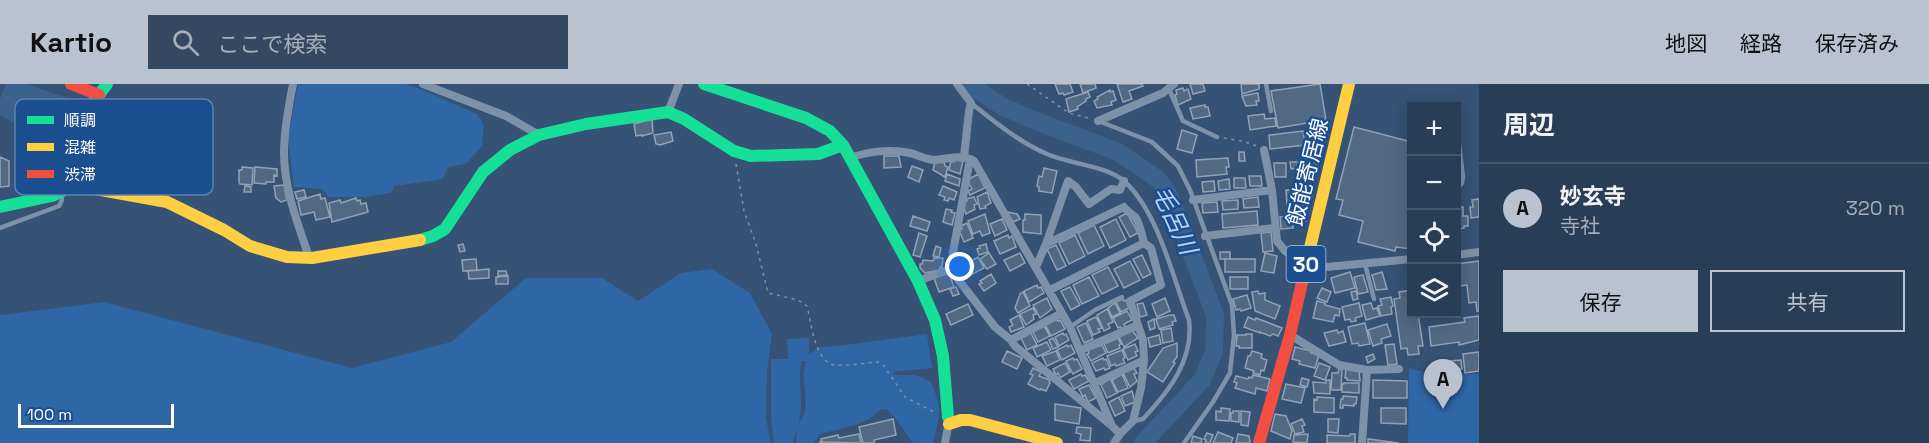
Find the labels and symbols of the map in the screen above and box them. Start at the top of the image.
legend [15,99,213,195]
text: 順調 [64,110,96,131]
street label: 飯能寄居線 [1280,115,1334,229]
text: 混雑 [64,137,96,158]
text: 渋滞 [64,164,96,185]
water label: 毛呂川 [1146,181,1206,262]
road number: 30 [1286,246,1326,282]
your location [945,252,974,281]
pin: A [1424,360,1462,409]
scale bar [18,401,174,428]

